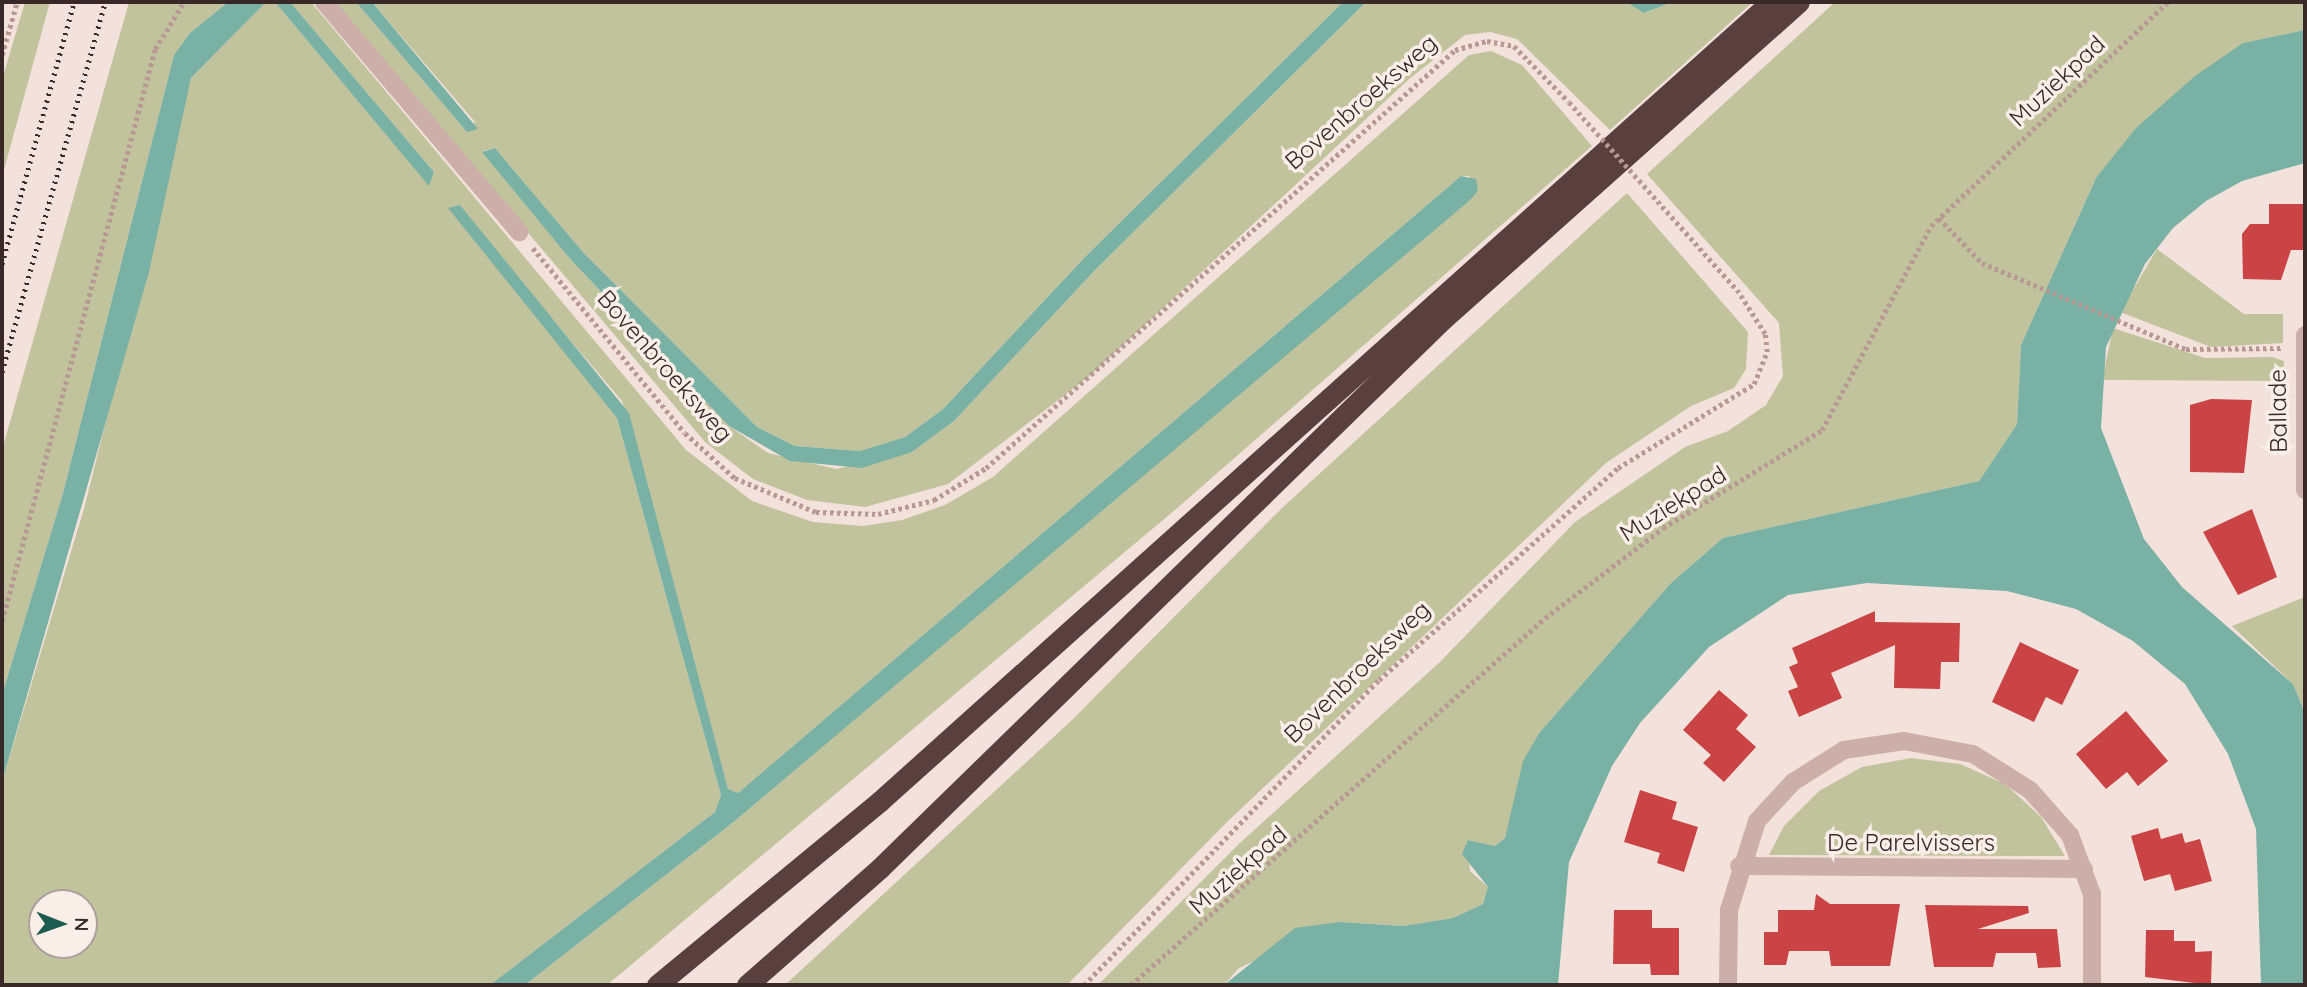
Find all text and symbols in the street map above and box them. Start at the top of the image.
street label: Bovenbroeksweg [1279,28,1443,176]
street label: Muziekpad [2003,29,2111,133]
street label: Bovenbroeksweg [591,284,739,448]
street label: Ballade [2263,369,2293,453]
street label: Muziekpad [1614,460,1732,548]
street label: Bovenbroeksweg [1278,595,1436,749]
street label: Muziekpad [1183,820,1293,920]
street label: De Parelvissers [1827,829,1995,857]
north arrow [28,889,98,959]
text: N [70,917,94,932]

